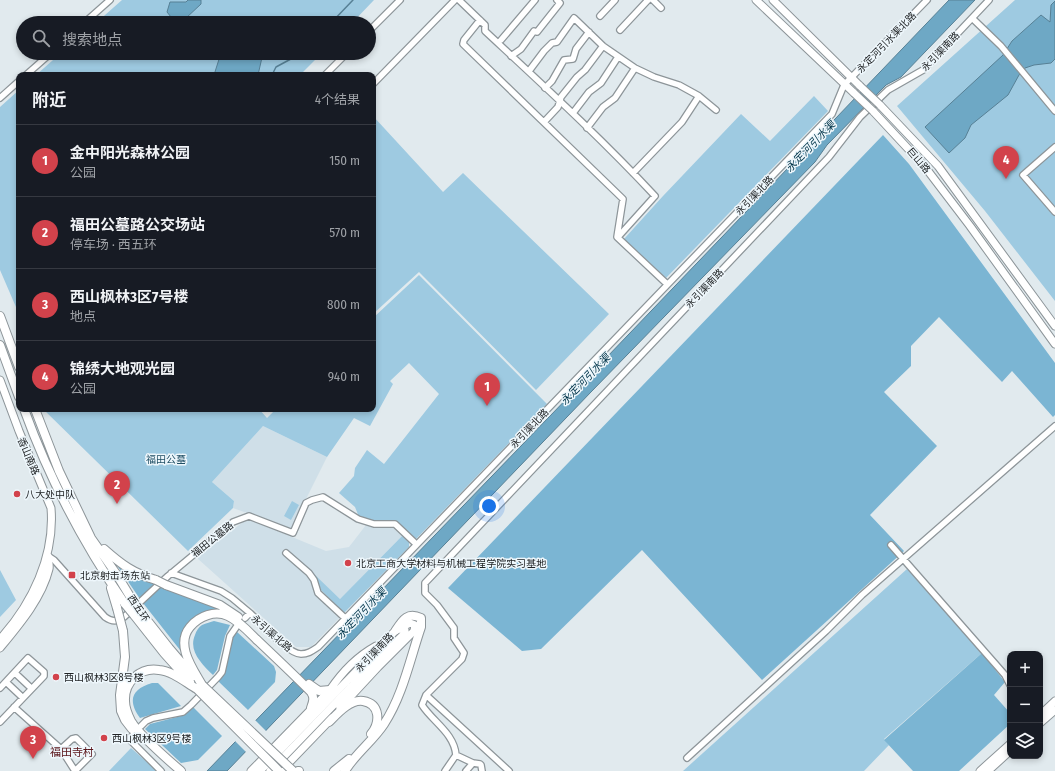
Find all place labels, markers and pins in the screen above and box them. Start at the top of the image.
pin: 4 [993,146,1019,179]
pin: 1 [474,373,500,406]
pin: 2 [104,471,130,504]
marker: 八大处中队 [12,489,22,499]
place label: 八大处中队 [25,489,75,501]
marker: 北京工商大学材料与机械工程学院实习基地 [343,558,353,568]
place label: 北京工商大学材料与机械工程学院实习基地 [356,558,547,570]
marker: 北京射击场东站 [67,570,77,580]
place label: 北京射击场东站 [80,570,150,582]
marker: 西山枫林3区8号楼 [51,672,61,682]
place label: 西山枫林3区8号楼 [64,672,144,684]
pin: 3 [20,726,46,759]
marker: 西山枫林3区9号楼 [99,733,109,743]
place label: 西山枫林3区9号楼 [112,733,191,745]

